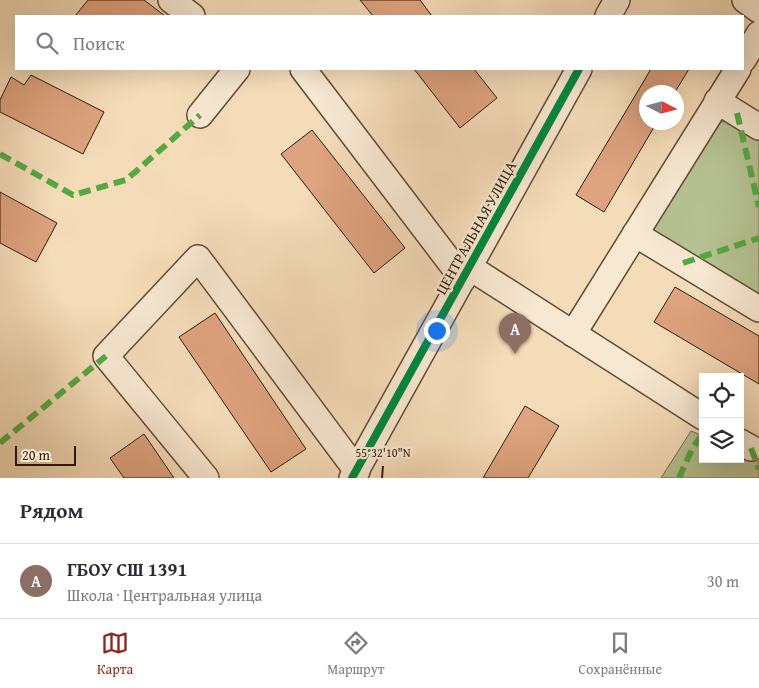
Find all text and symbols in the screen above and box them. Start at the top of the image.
search box [15,15,744,70]
icon: search [33,29,61,57]
text: Поиск [73,29,125,57]
north arrow [639,85,684,130]
street label: ЦЕНТРАЛЬНАЯ УЛИЦА [430,157,521,298]
pin: A [499,313,531,354]
your location [424,318,450,344]
map controls [699,373,744,463]
button: locate [699,373,744,418]
button: layers [699,418,744,463]
scale bar [15,443,76,466]
text: 55°32'10"N [355,444,411,461]
text: 20 m [22,445,50,465]
text: Рядом [20,495,83,526]
text: ГБОУ СШ 1391 [67,555,187,583]
text: A [31,569,41,593]
text: 30 m [707,569,739,593]
text: Школа · Центральная улица [67,583,262,607]
tab: Карта [97,629,133,679]
tab: Маршрут [327,629,385,679]
tab: Сохранённые [579,629,662,679]

